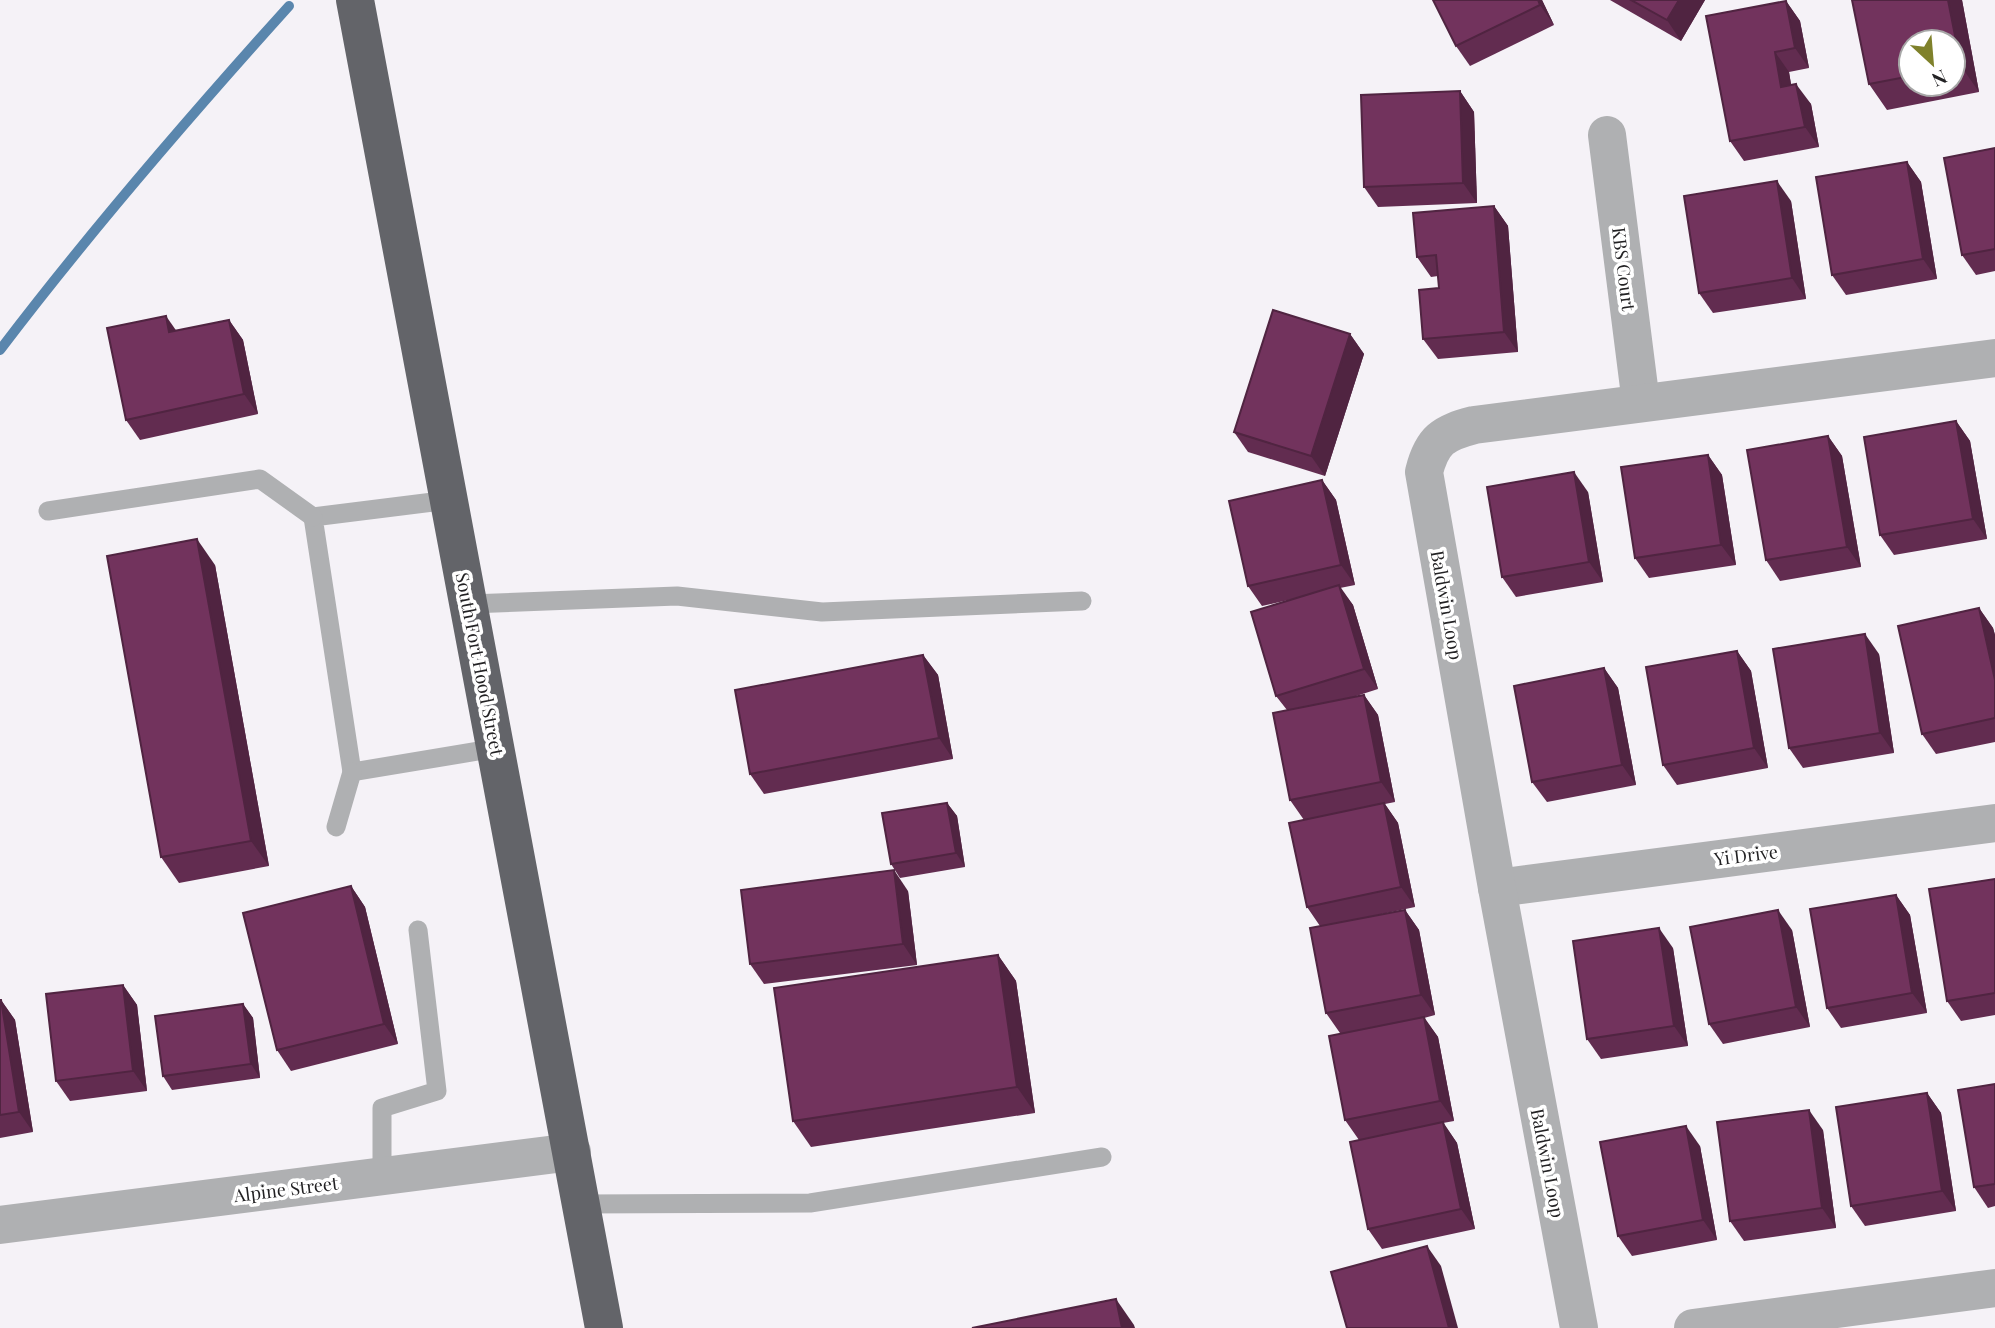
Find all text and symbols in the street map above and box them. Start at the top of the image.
north arrow [1897,28,1967,98]
text: N [1928,64,1952,94]
street label: KBS Court [1607,226,1641,313]
street label: Baldwin Loop [1426,548,1468,662]
street label: South Fort Hood Street [450,570,510,758]
street label: Yi Drive [1712,839,1779,871]
street label: Baldwin Loop [1526,1106,1570,1220]
street label: Alpine Street [231,1171,340,1207]

